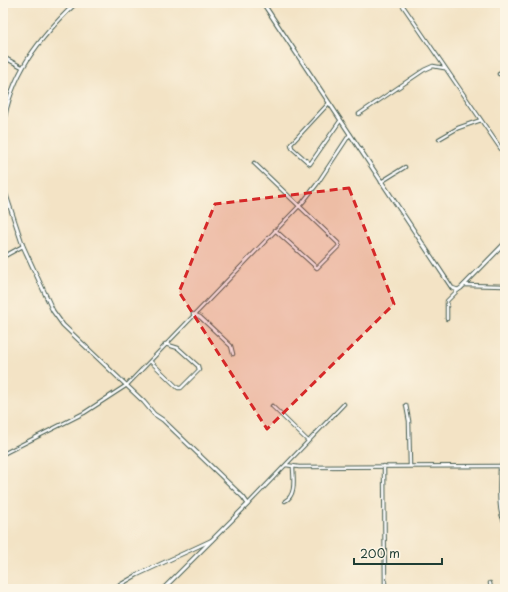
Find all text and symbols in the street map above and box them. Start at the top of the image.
scale bar [354,540,442,566]
text: 200 m [360,544,400,562]

